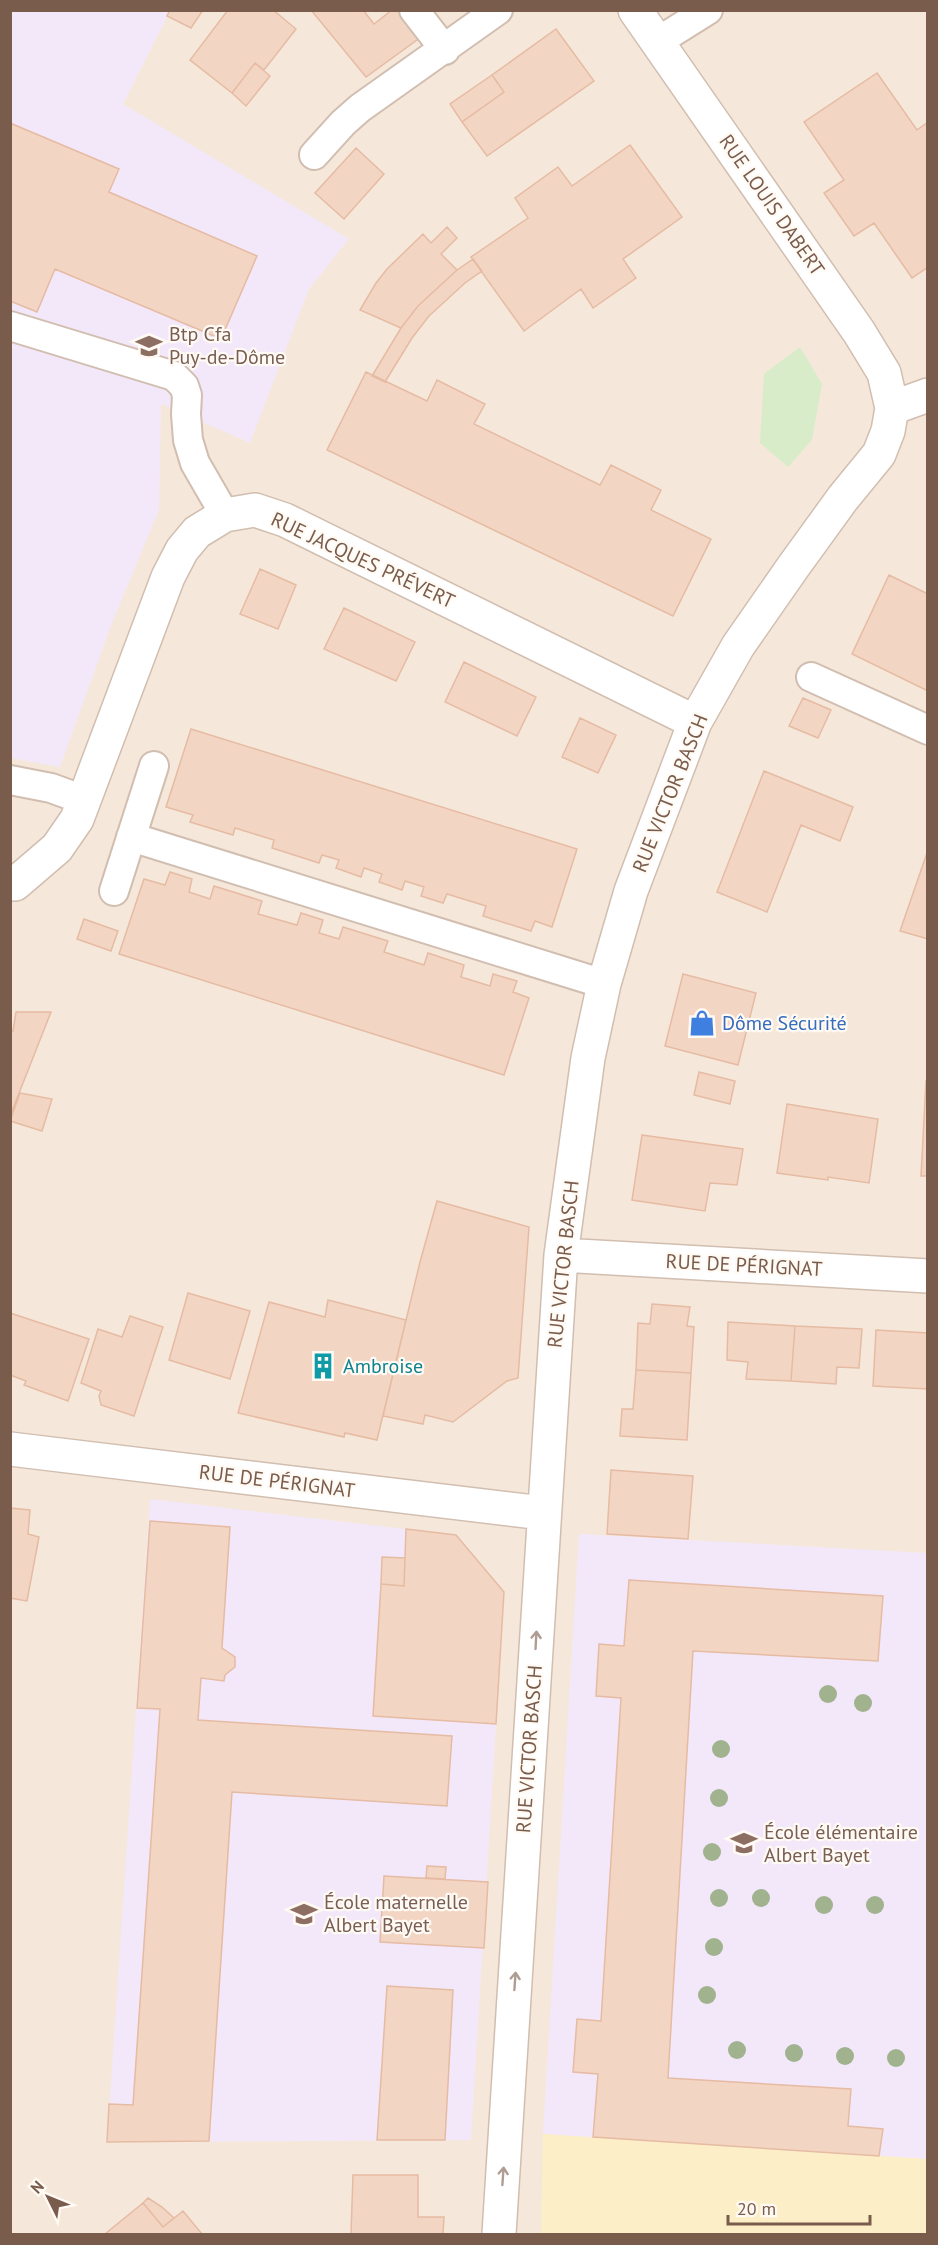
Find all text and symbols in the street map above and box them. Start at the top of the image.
street label: RUE LOUIS DABERT [713,129,831,281]
place label: Btp Cfa Puy-de-Dôme [169,321,285,370]
school or university icon: Btp Cfa Puy-de-Dôme [134,331,164,361]
street label: RUE JACQUES PRÉVERT [267,506,459,614]
street label: RUE VICTOR BASCH [626,710,714,876]
shop icon: Dôme Sécurité [687,1008,717,1038]
place label: Dôme Sécurité [722,1010,847,1036]
street label: RUE VICTOR BASCH [541,1179,585,1349]
street label: RUE DE PÉRIGNAT [665,1248,823,1282]
building icon: Ambroise [308,1351,338,1381]
place label: Ambroise [343,1353,423,1379]
street label: RUE DE PÉRIGNAT [198,1459,356,1503]
one-way arrow [530,1631,541,1651]
street label: RUE VICTOR BASCH [510,1664,548,1834]
place label: École élémentaire Albert Bayet [764,1819,918,1868]
school or university icon: École élémentaire Albert Bayet [729,1828,759,1858]
place label: École maternelle Albert Bayet [324,1889,468,1938]
school or university icon: École maternelle Albert Bayet [289,1899,319,1929]
one-way arrow [509,1972,520,1992]
north arrow [18,2167,78,2227]
one-way arrow [497,2167,508,2187]
text: N [26,2176,48,2197]
scale bar [728,2188,870,2226]
text: 20 m [737,2197,776,2220]

